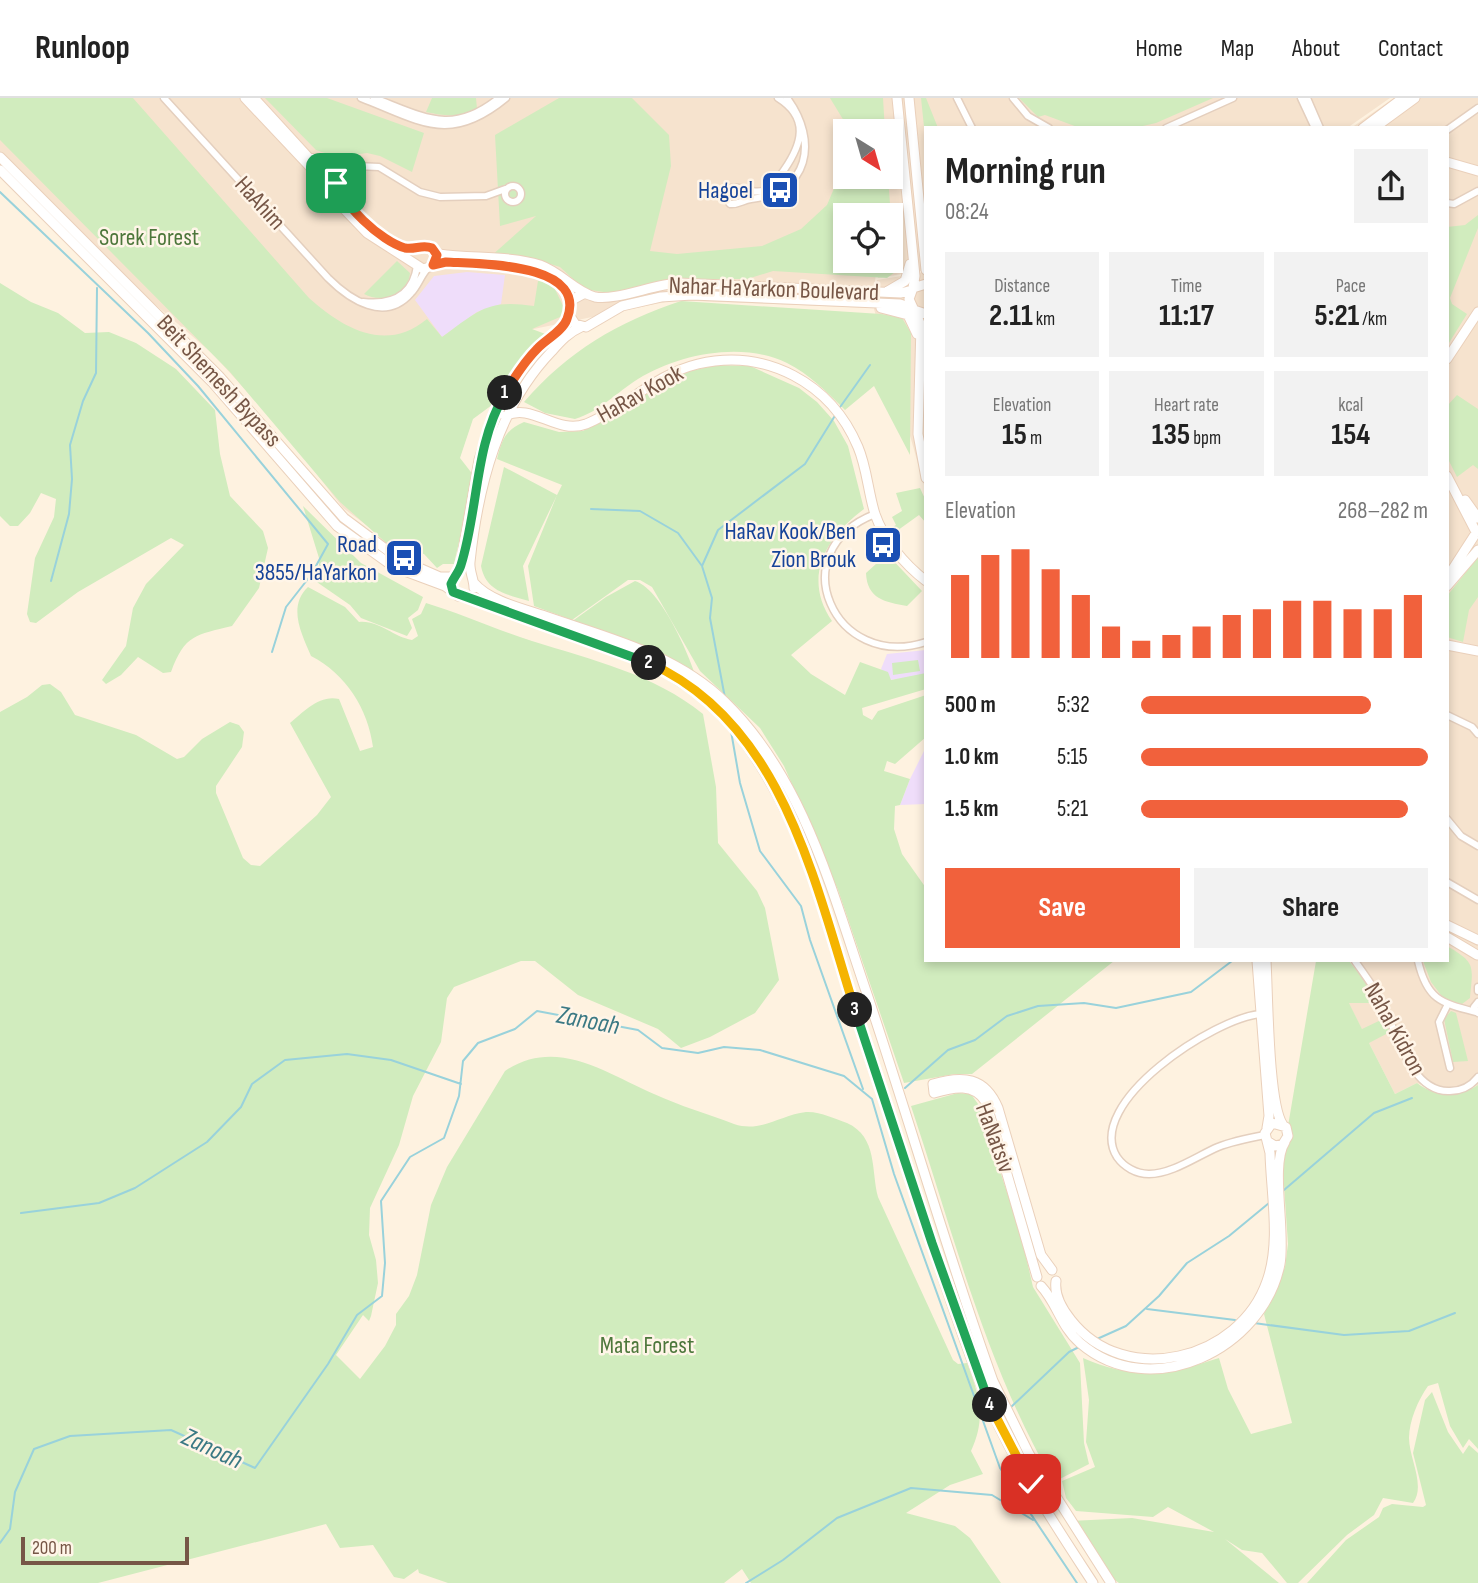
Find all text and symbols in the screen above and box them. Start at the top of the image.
text: Runloop [35,28,130,68]
text: Home [1135,34,1183,63]
text: Map [1221,34,1254,63]
text: About [1292,34,1340,63]
text: Contact [1378,34,1443,63]
north arrow [833,119,903,189]
map controls [833,119,903,273]
text: Morning run [945,149,1106,194]
button: share [1354,149,1428,223]
pin [306,153,366,213]
icon: arrive [317,164,355,202]
bus stop icon: Hagoel [759,169,801,211]
street label: HaAhim [228,170,292,236]
place label: Hagoel [698,176,753,205]
text: 08:24 [945,198,989,226]
button: locate [833,203,903,273]
park label: Sorek Forest [99,223,199,252]
street label: Nahar HaYarkon Boulevard [668,271,880,307]
text: Distance [994,275,1050,298]
text: Time [1171,275,1202,298]
text: Pace [1336,275,1366,298]
text: 2.11 [989,298,1033,334]
text: 11:17 [1159,298,1214,334]
text: 5:21 [1315,298,1359,334]
text: km [1033,308,1055,331]
text: /km [1359,308,1387,331]
street label: Beit Shemesh Bypass [151,309,287,453]
street label: HaRav Kook [592,359,688,429]
pin: 1 [488,376,522,410]
text: 1 [501,381,508,404]
text: Elevation [993,394,1051,417]
text: Heart rate [1154,394,1219,417]
text: kcal [1338,394,1363,417]
text: 15 [1002,417,1027,453]
text: 135 [1152,417,1190,453]
text: 154 [1331,417,1370,453]
text: m [1027,427,1042,450]
text: bpm [1190,427,1221,450]
text: Elevation [945,497,1016,525]
text: 268–282 m [1338,497,1428,525]
place label: HaRav Kook/Ben Zion Brouk [724,517,856,574]
bus stop icon: HaRav Kook/Ben Zion Brouk [862,524,904,566]
place label: Road 3855/HaYarkon [255,530,377,587]
bus stop icon: Road 3855/HaYarkon [383,537,425,579]
pin: 2 [632,646,666,680]
text: 2 [644,651,653,674]
text: 500 m [945,691,996,719]
text: 5:32 [1057,691,1090,719]
text: 1.0 km [945,743,999,771]
text: 5:15 [1057,743,1088,771]
text: 1.5 km [945,795,998,823]
text: 5:21 [1057,795,1088,823]
button: Save [945,868,1180,948]
button: Share [1194,868,1428,948]
street label: Nahal Kidron [1358,978,1432,1080]
pin: 3 [838,992,872,1028]
text: 3 [850,998,859,1021]
water label: Zanoah [553,1000,622,1042]
street label: HaNatsiv [969,1099,1021,1177]
park label: Mata Forest [600,1331,694,1360]
pin: 4 [972,1388,1007,1422]
text: 4 [985,1393,994,1416]
water label: Zanoah [176,1421,247,1476]
pin [1001,1454,1061,1514]
icon: check [1012,1465,1050,1503]
scale bar [21,1534,189,1566]
text: 200 m [32,1537,72,1560]

